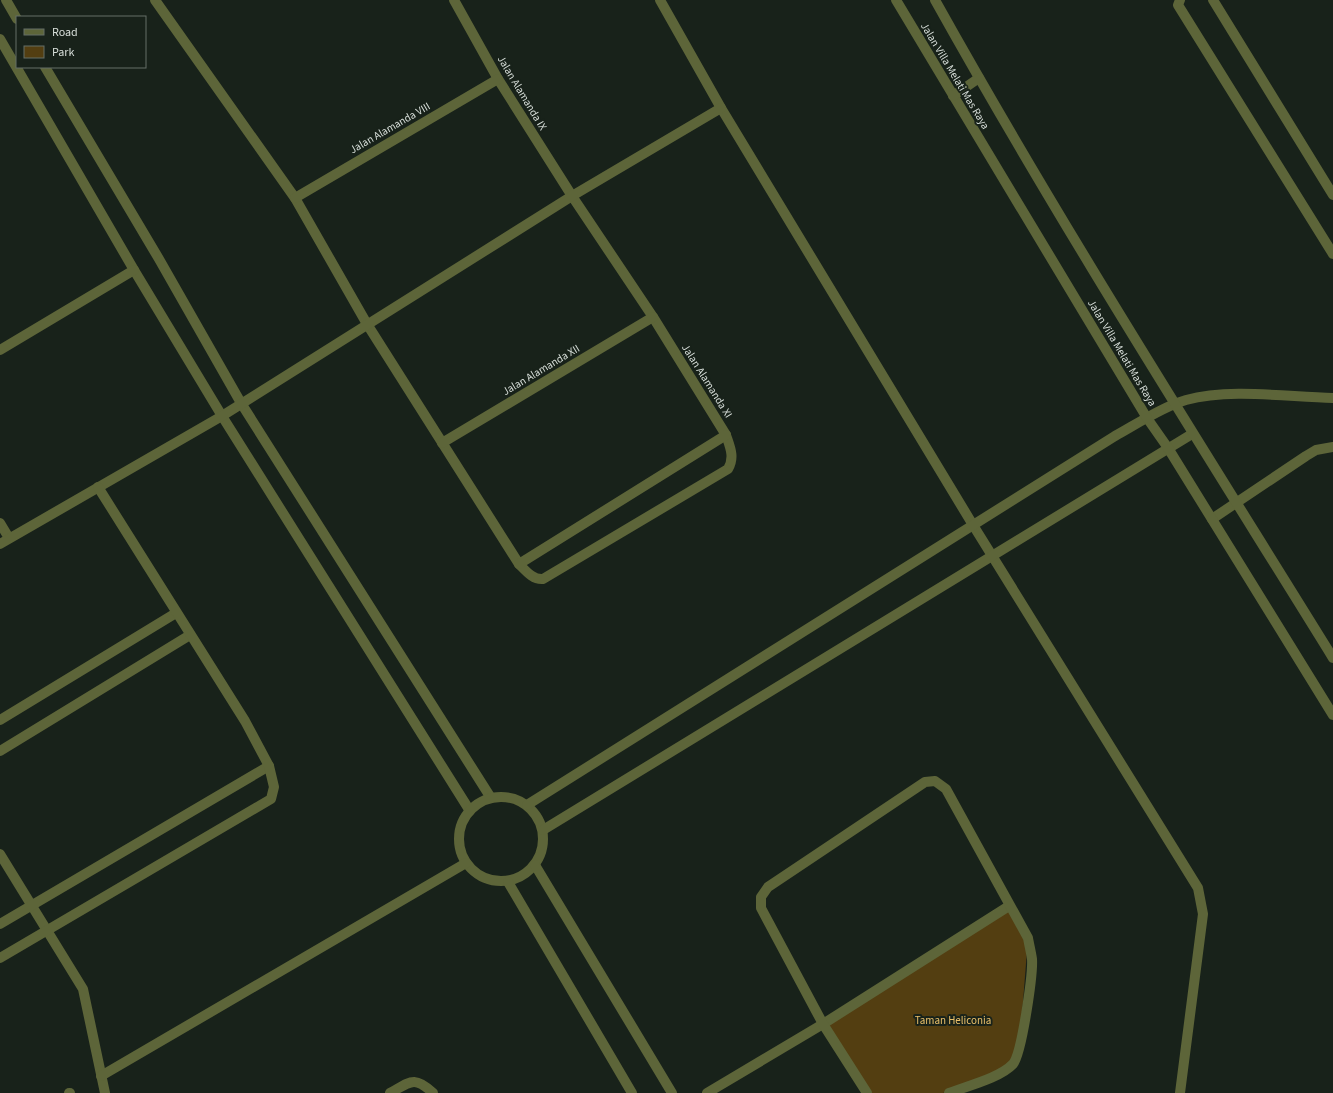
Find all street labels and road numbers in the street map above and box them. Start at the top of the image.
street label: Jalan Villa Melati Mas Raya [917,20,993,132]
street label: Jalan Alamanda IX [494,53,550,133]
street label: Jalan Alamanda VIII [347,99,433,157]
street label: Jalan Villa Melati Mas Raya [1084,297,1160,409]
street label: Jalan Alamanda XII [500,341,582,399]
street label: Jalan Alamanda XI [678,341,736,421]

